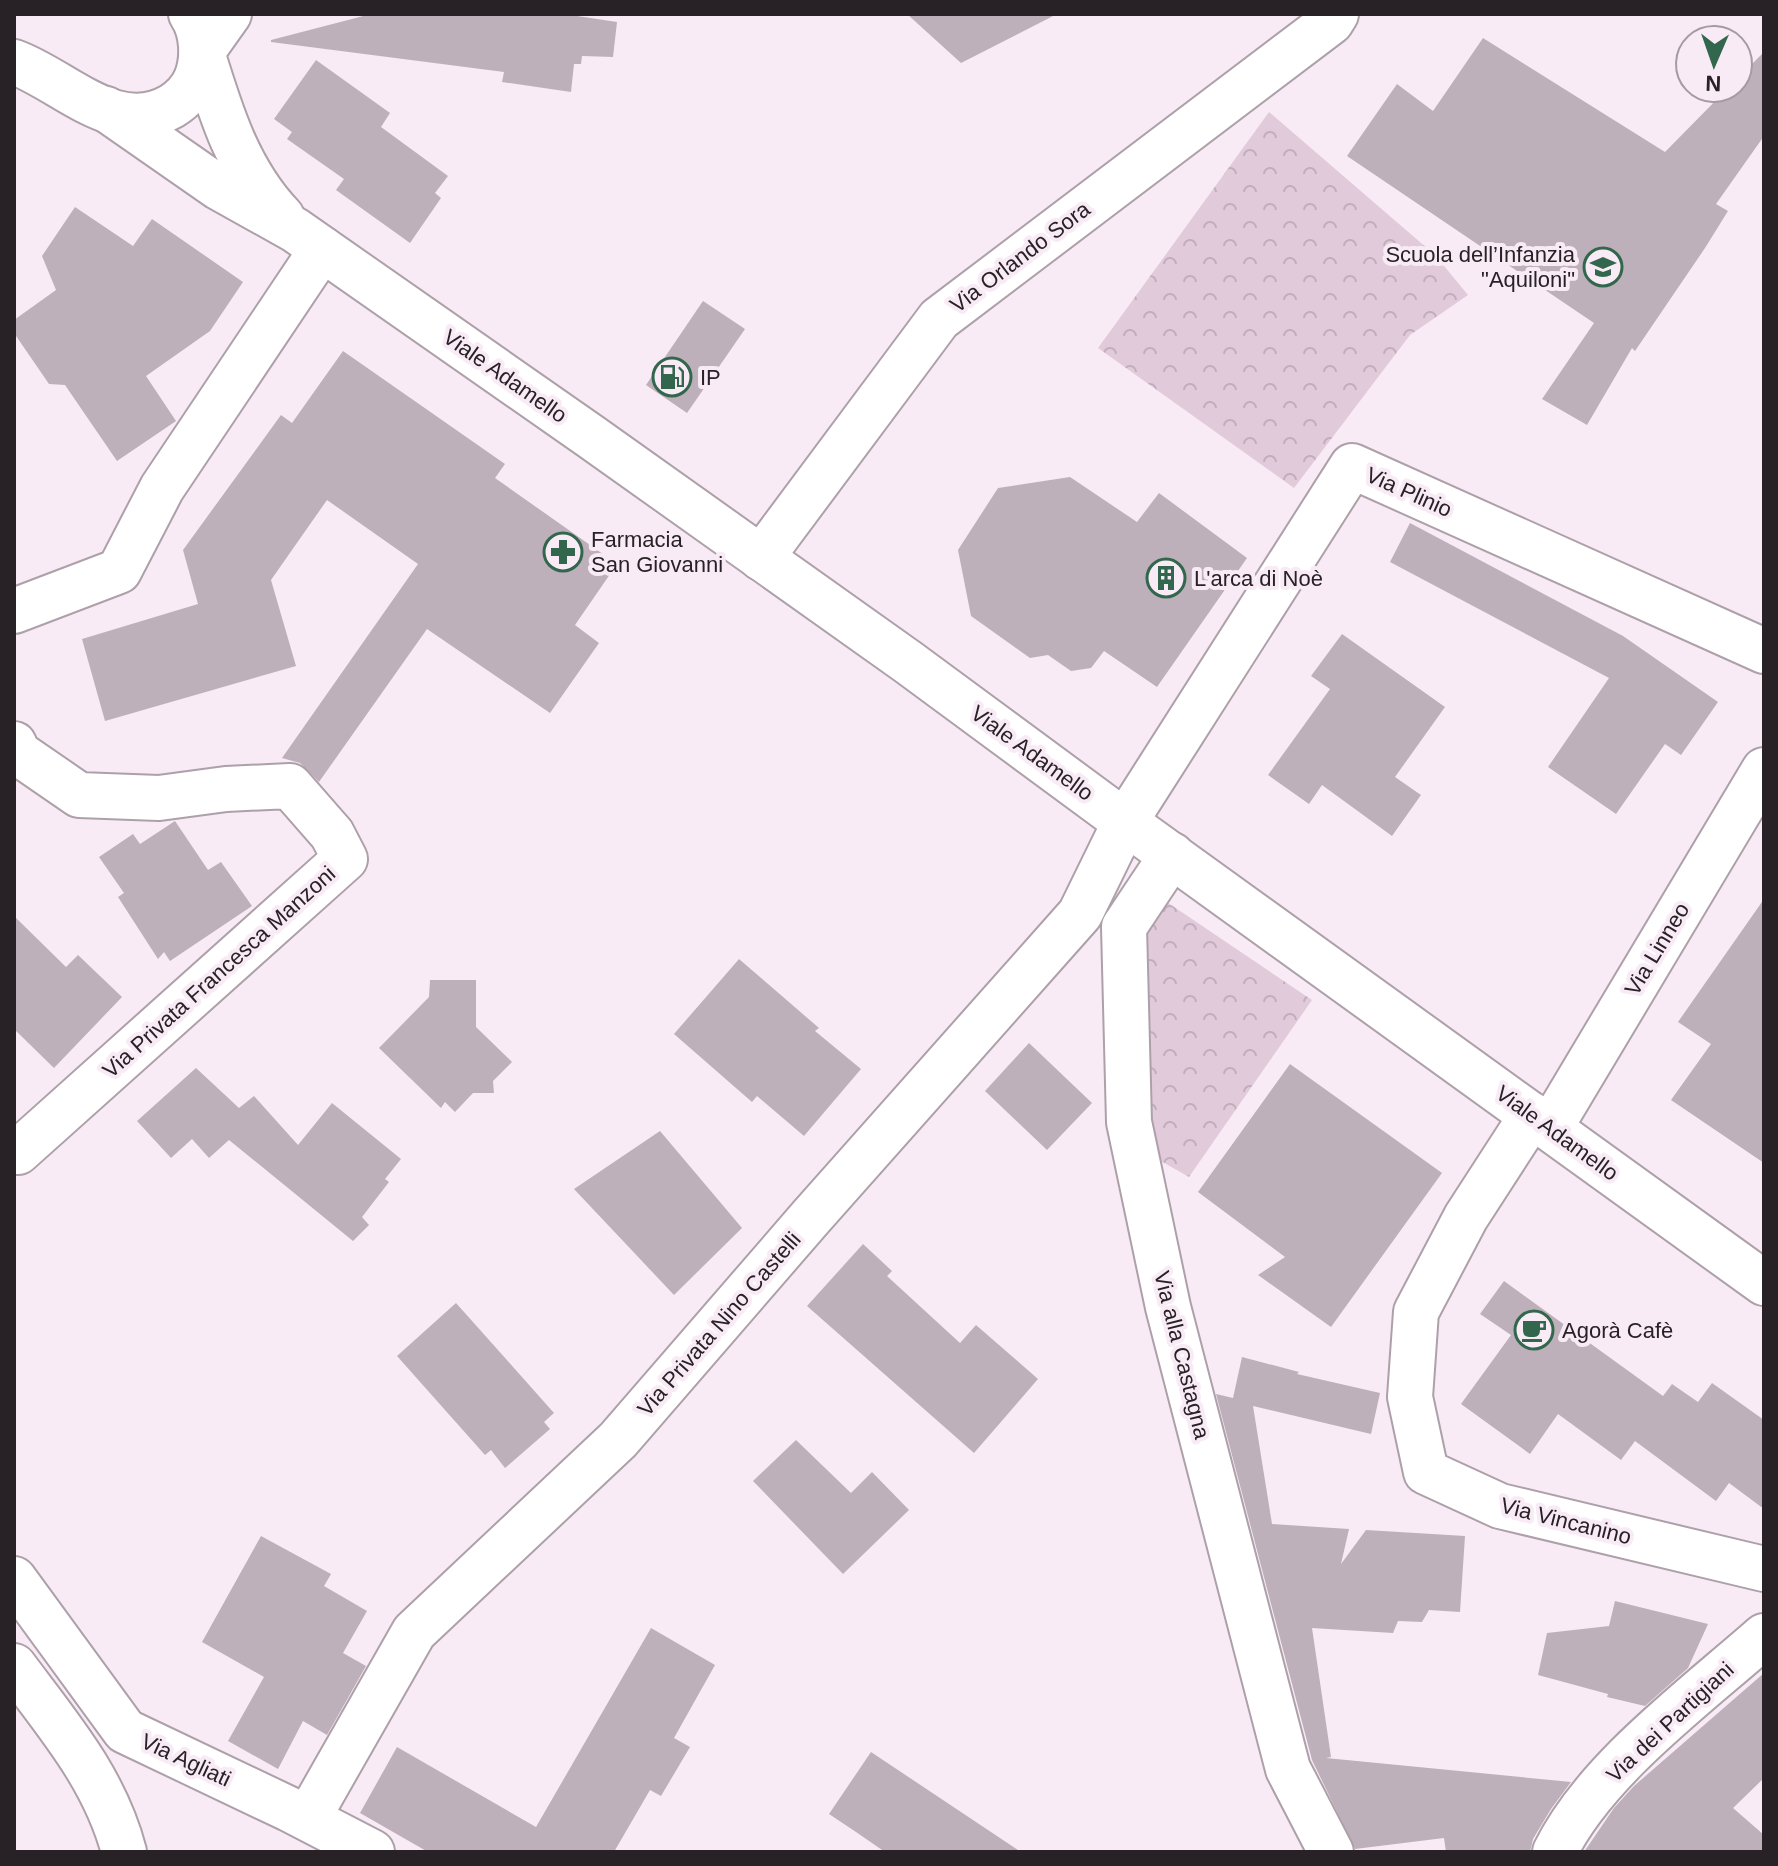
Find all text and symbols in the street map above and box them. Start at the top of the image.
north arrow [1674,24,1754,104]
text: N [1705,71,1722,96]
street label: Via Orlando Sora [945,196,1095,318]
place label: Scuola dell’Infanzia "Aquiloni" [1385,242,1576,292]
school or university icon: Scuola dell’Infanzia "Aquiloni" [1582,246,1624,288]
street label: Viale Adamello [438,324,572,428]
fuel station icon: IP [651,356,693,398]
place label: IP [700,365,721,390]
street label: Via Plinio [1362,462,1456,522]
place label: Farmacia San Giovanni [591,527,723,577]
pharmacy icon: Farmacia San Giovanni [542,531,584,573]
building icon: L'arca di Noè [1145,557,1187,599]
place label: L'arca di Noè [1194,566,1323,591]
street label: Viale Adamello [966,700,1098,806]
street label: Via Privata Francesca Manzoni [98,861,340,1083]
street label: Via Linneo [1620,898,1694,1000]
street label: Viale Adamello [1491,1080,1623,1186]
street label: Via Privata Nino Castelli [632,1227,806,1421]
street label: Via alla Castagna [1149,1269,1215,1442]
cafe icon: Agorà Cafè [1513,1309,1555,1351]
place label: Agorà Cafè [1562,1318,1673,1343]
street label: Via Vincanino [1498,1493,1634,1549]
street label: Via dei Partigiani [1601,1657,1739,1787]
street label: Via Agliati [137,1728,235,1792]

